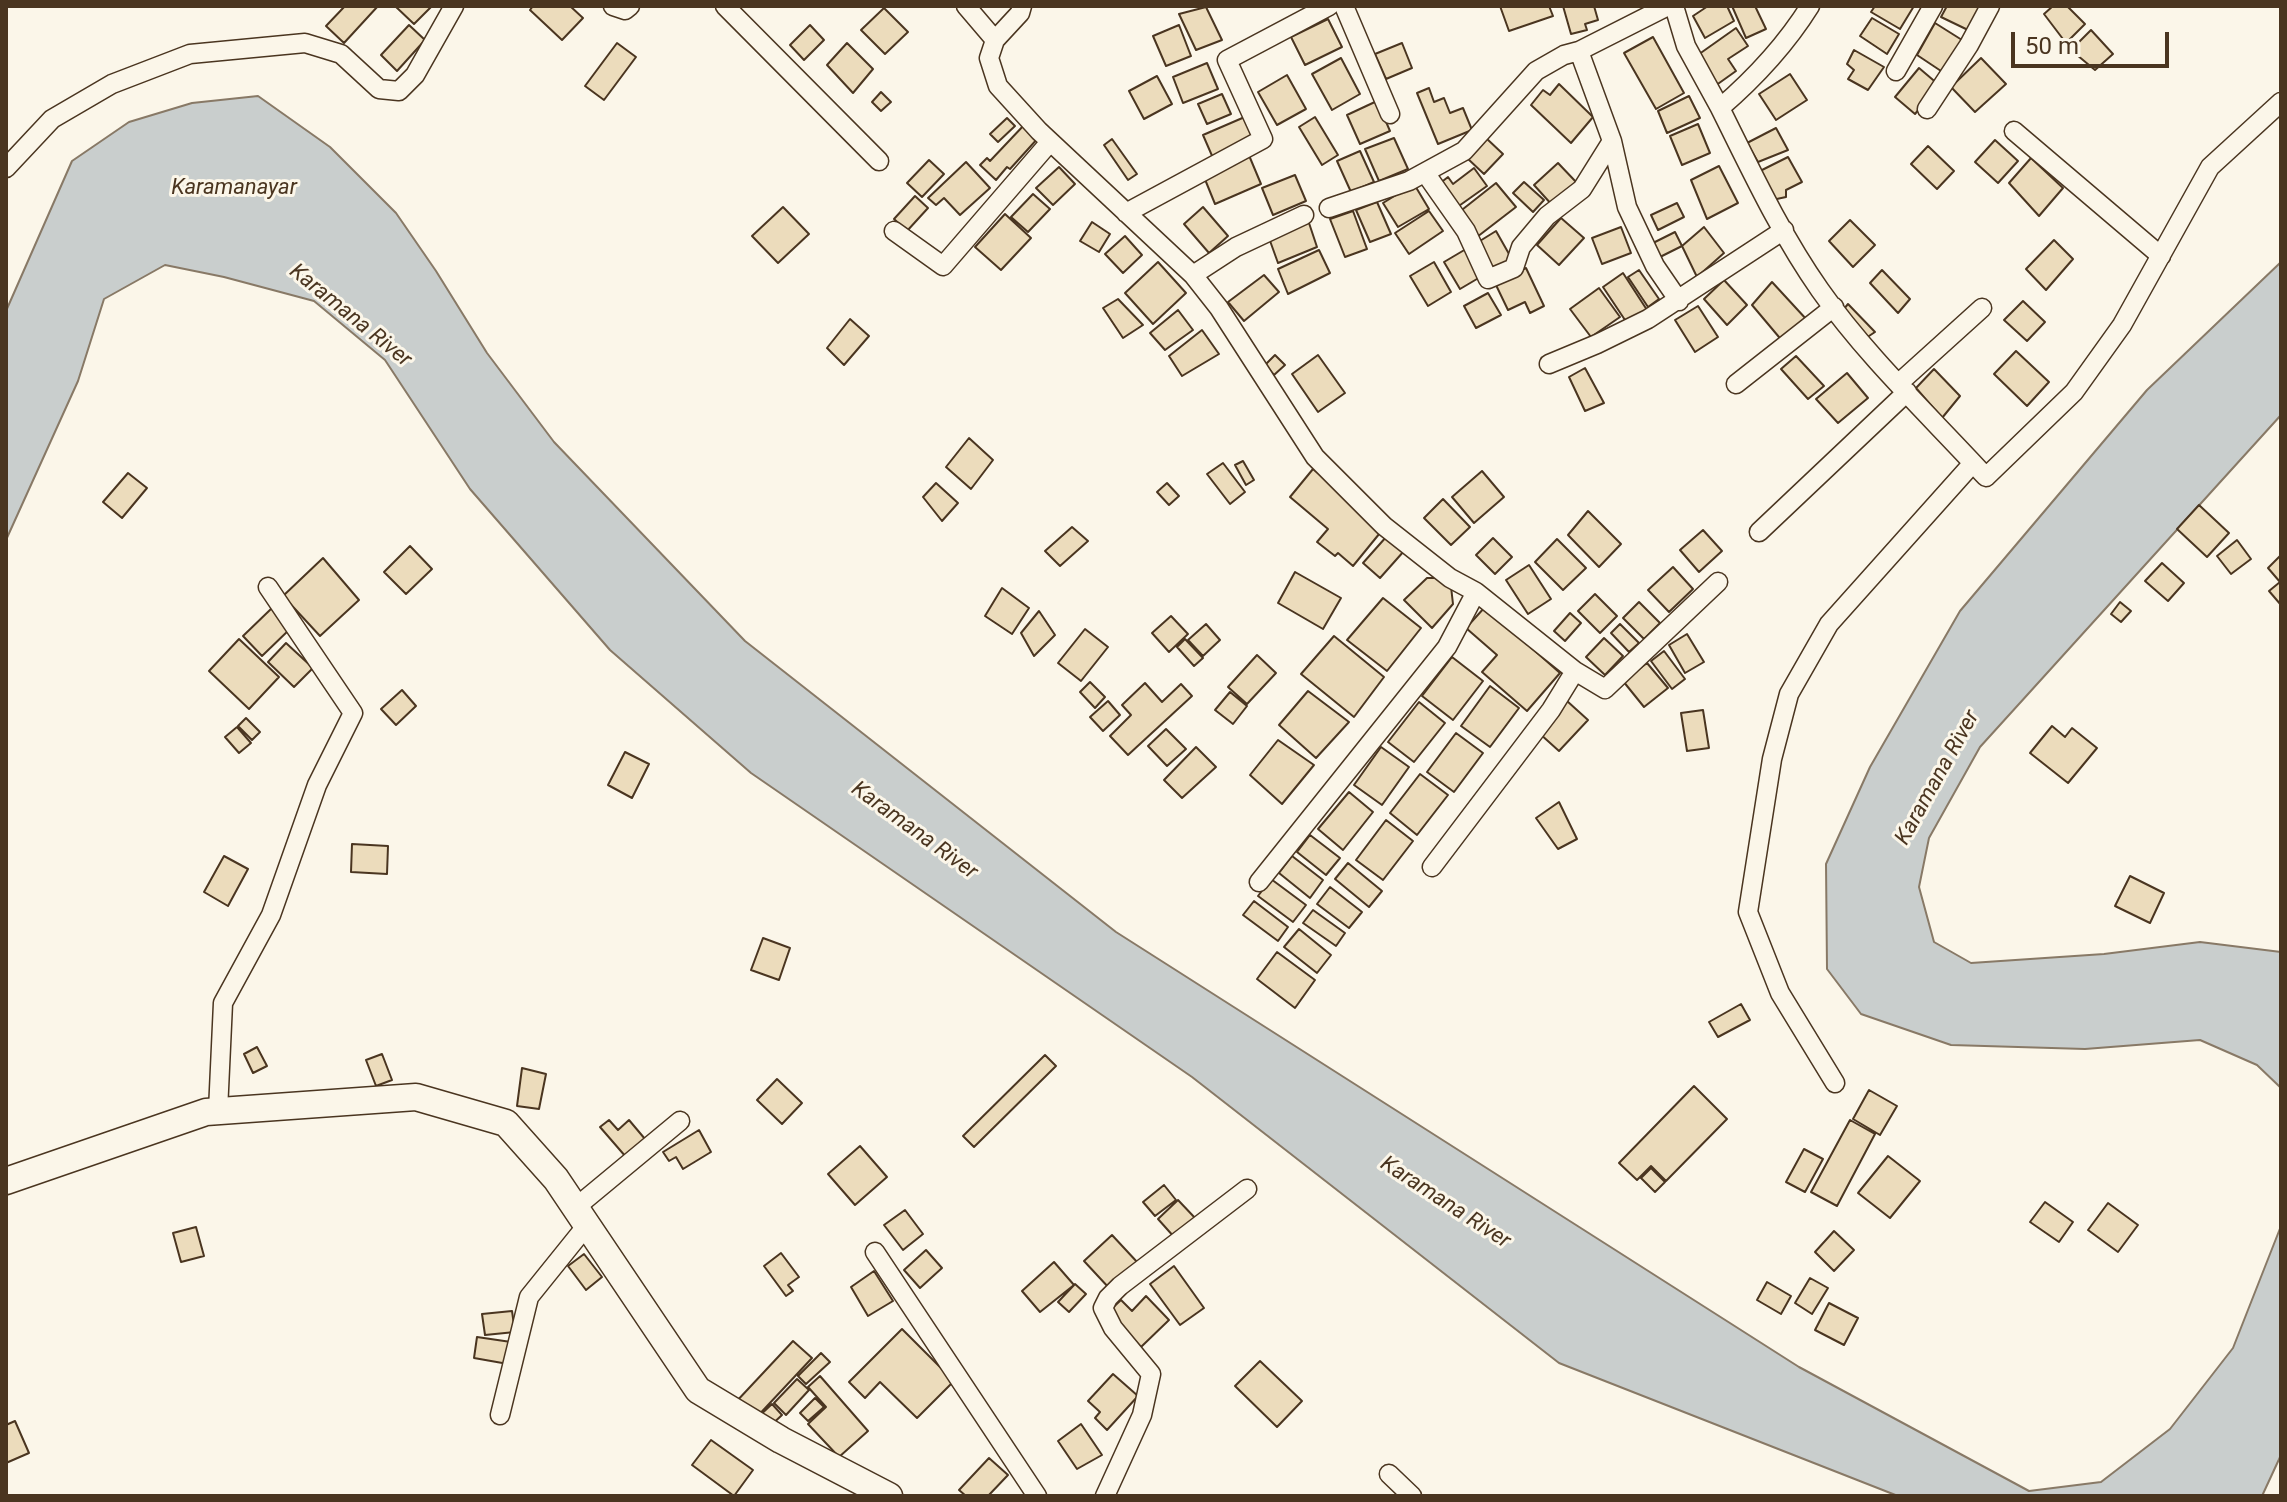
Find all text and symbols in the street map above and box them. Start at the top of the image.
scale bar [2015,16,2173,66]
text: 50 m [2025,32,2079,60]
water label: Karamanayar [171,175,297,201]
water label: Karamana River [284,259,416,373]
water label: Karamana River [1890,706,1986,850]
water label: Karamana River [846,776,982,886]
water label: Karamana River [1375,1151,1515,1255]

